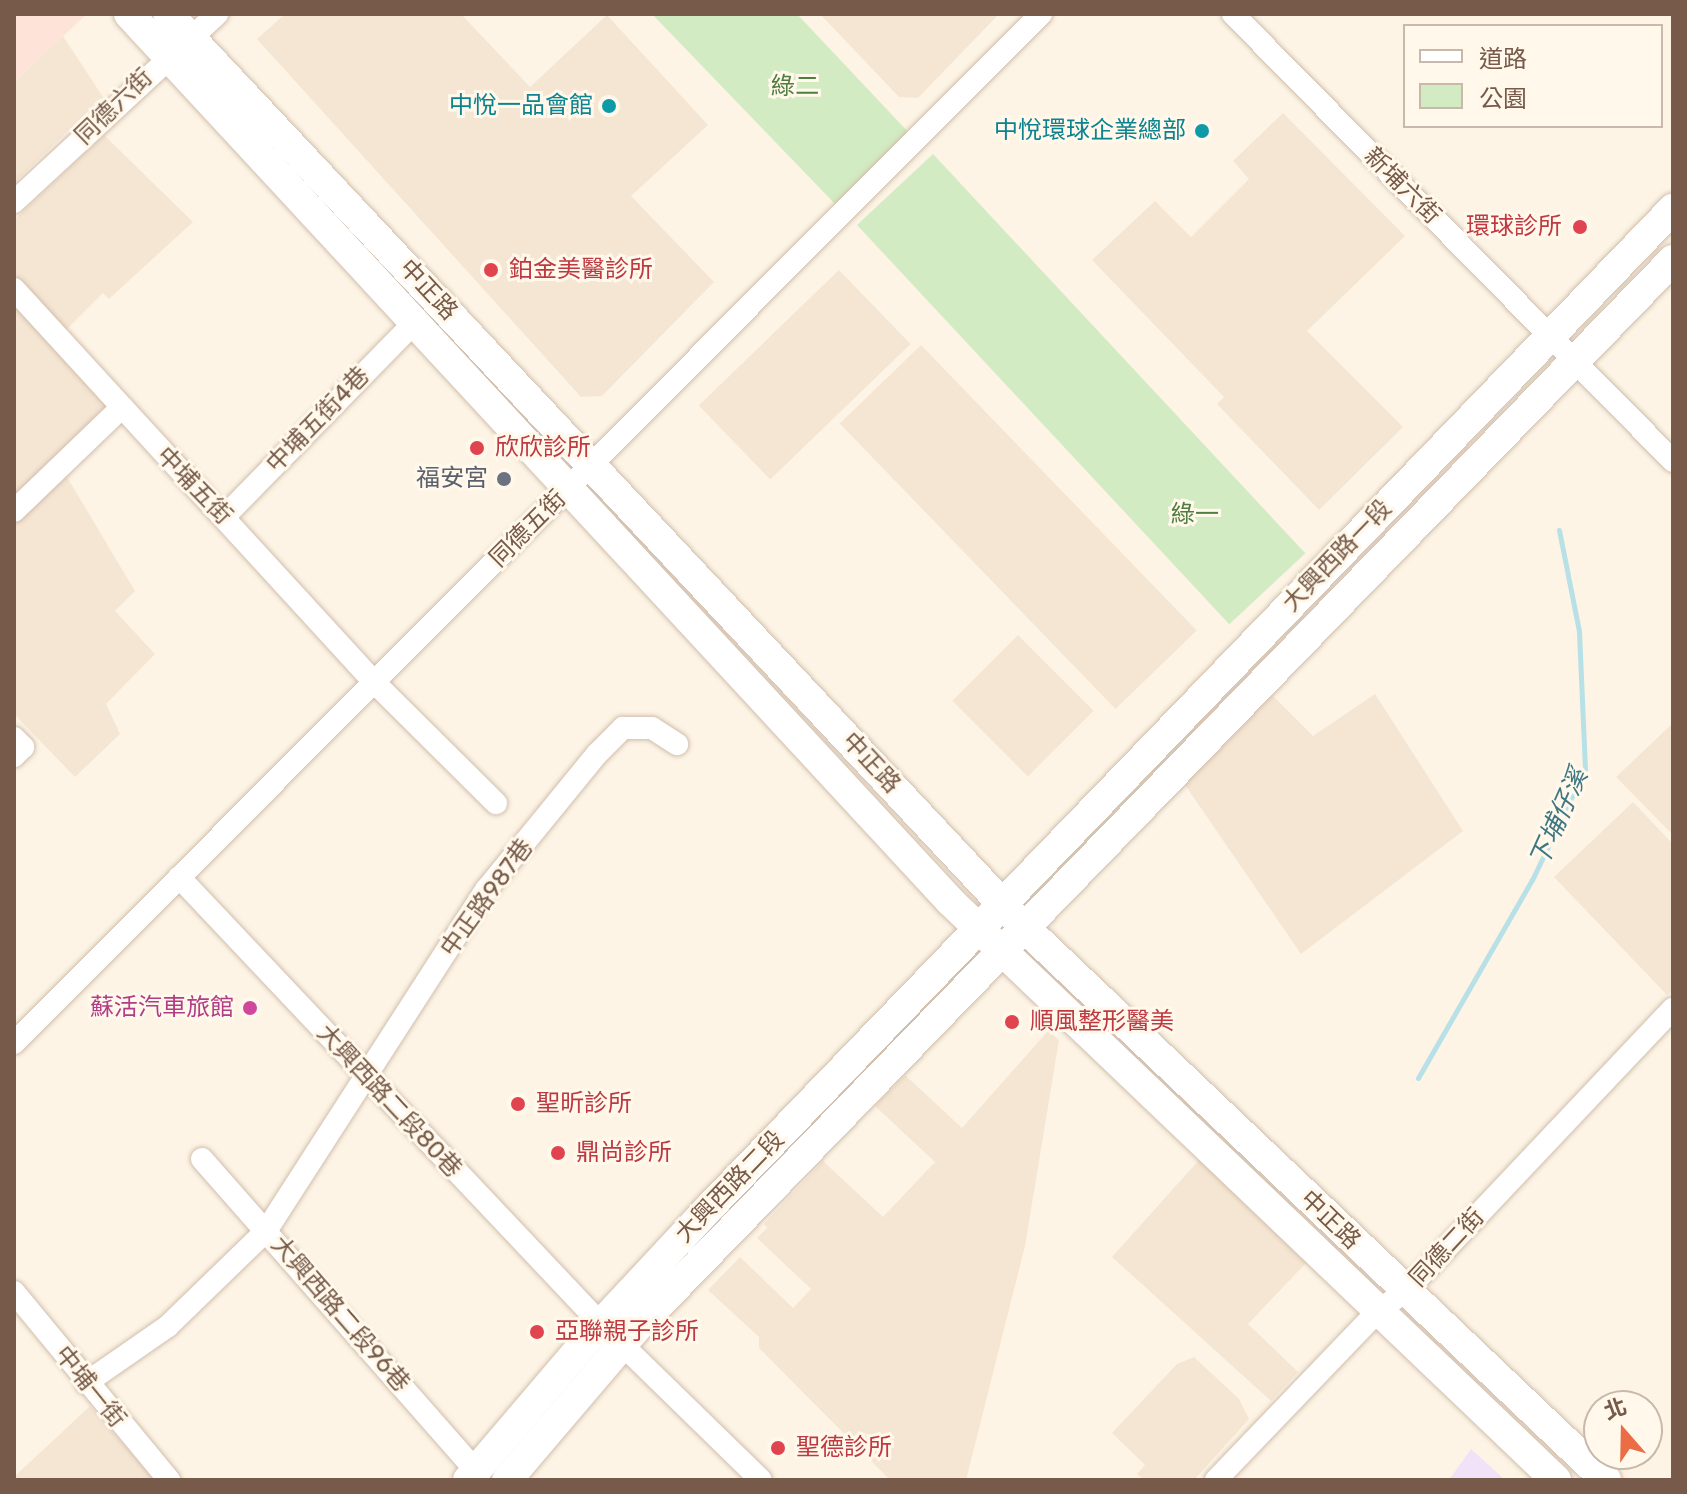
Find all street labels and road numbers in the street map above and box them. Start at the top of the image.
street label: 同德六街 [69,63,159,151]
street label: 新埔六街 [1358,142,1446,230]
street label: 中正路 [393,254,463,326]
street label: 中埔五街4巷 [261,361,375,479]
street label: 中埔五街 [150,441,238,531]
street label: 同德五街 [484,485,572,573]
street label: 大興西路一段 [1277,494,1397,618]
street label: 中正路 [836,727,906,799]
street label: 中正路987巷 [435,834,539,962]
street label: 大興西路二段80巷 [311,1019,467,1183]
street label: 大興西路二段 [670,1125,790,1249]
street label: 中正路 [1294,1185,1366,1255]
street label: 同德二街 [1404,1203,1490,1293]
street label: 大興西路二段96巷 [265,1230,415,1398]
street label: 中埔一街 [49,1341,131,1433]

